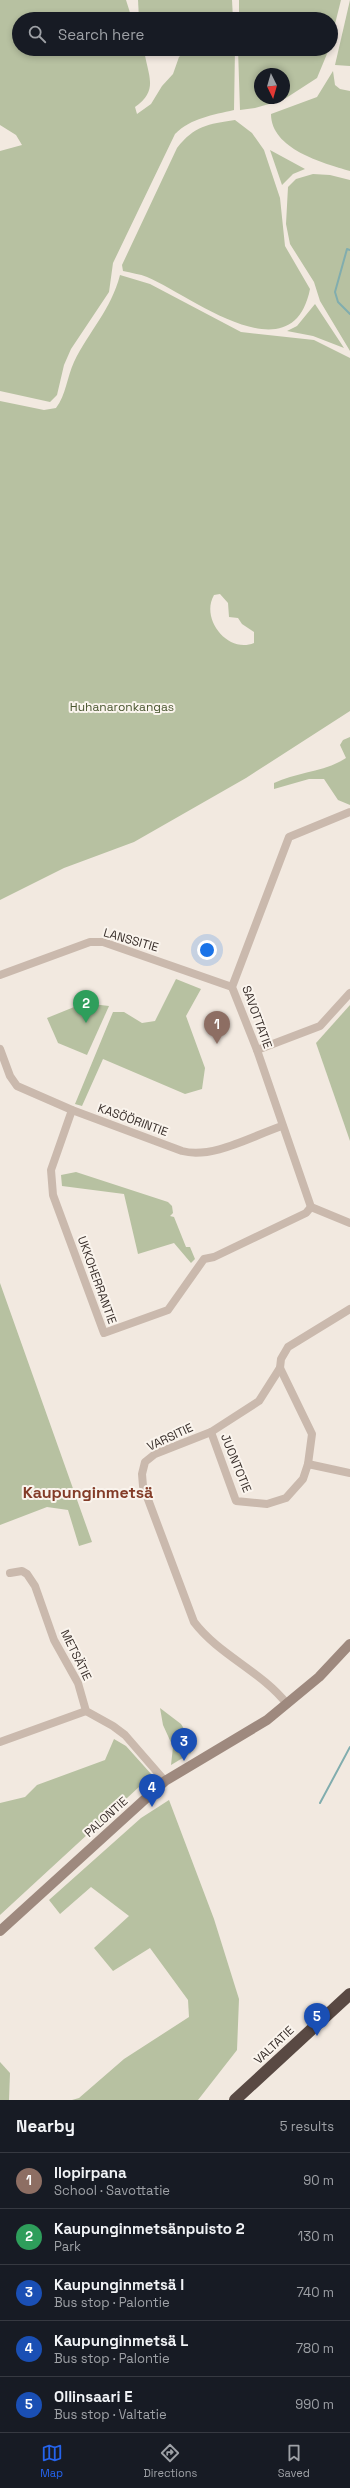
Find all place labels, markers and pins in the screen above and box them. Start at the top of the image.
pin: 2 [73,990,99,1023]
pin: 1 [204,1011,230,1044]
pin: 3 [171,1728,197,1761]
pin: 4 [139,1774,165,1807]
pin: 5 [304,2003,330,2036]

